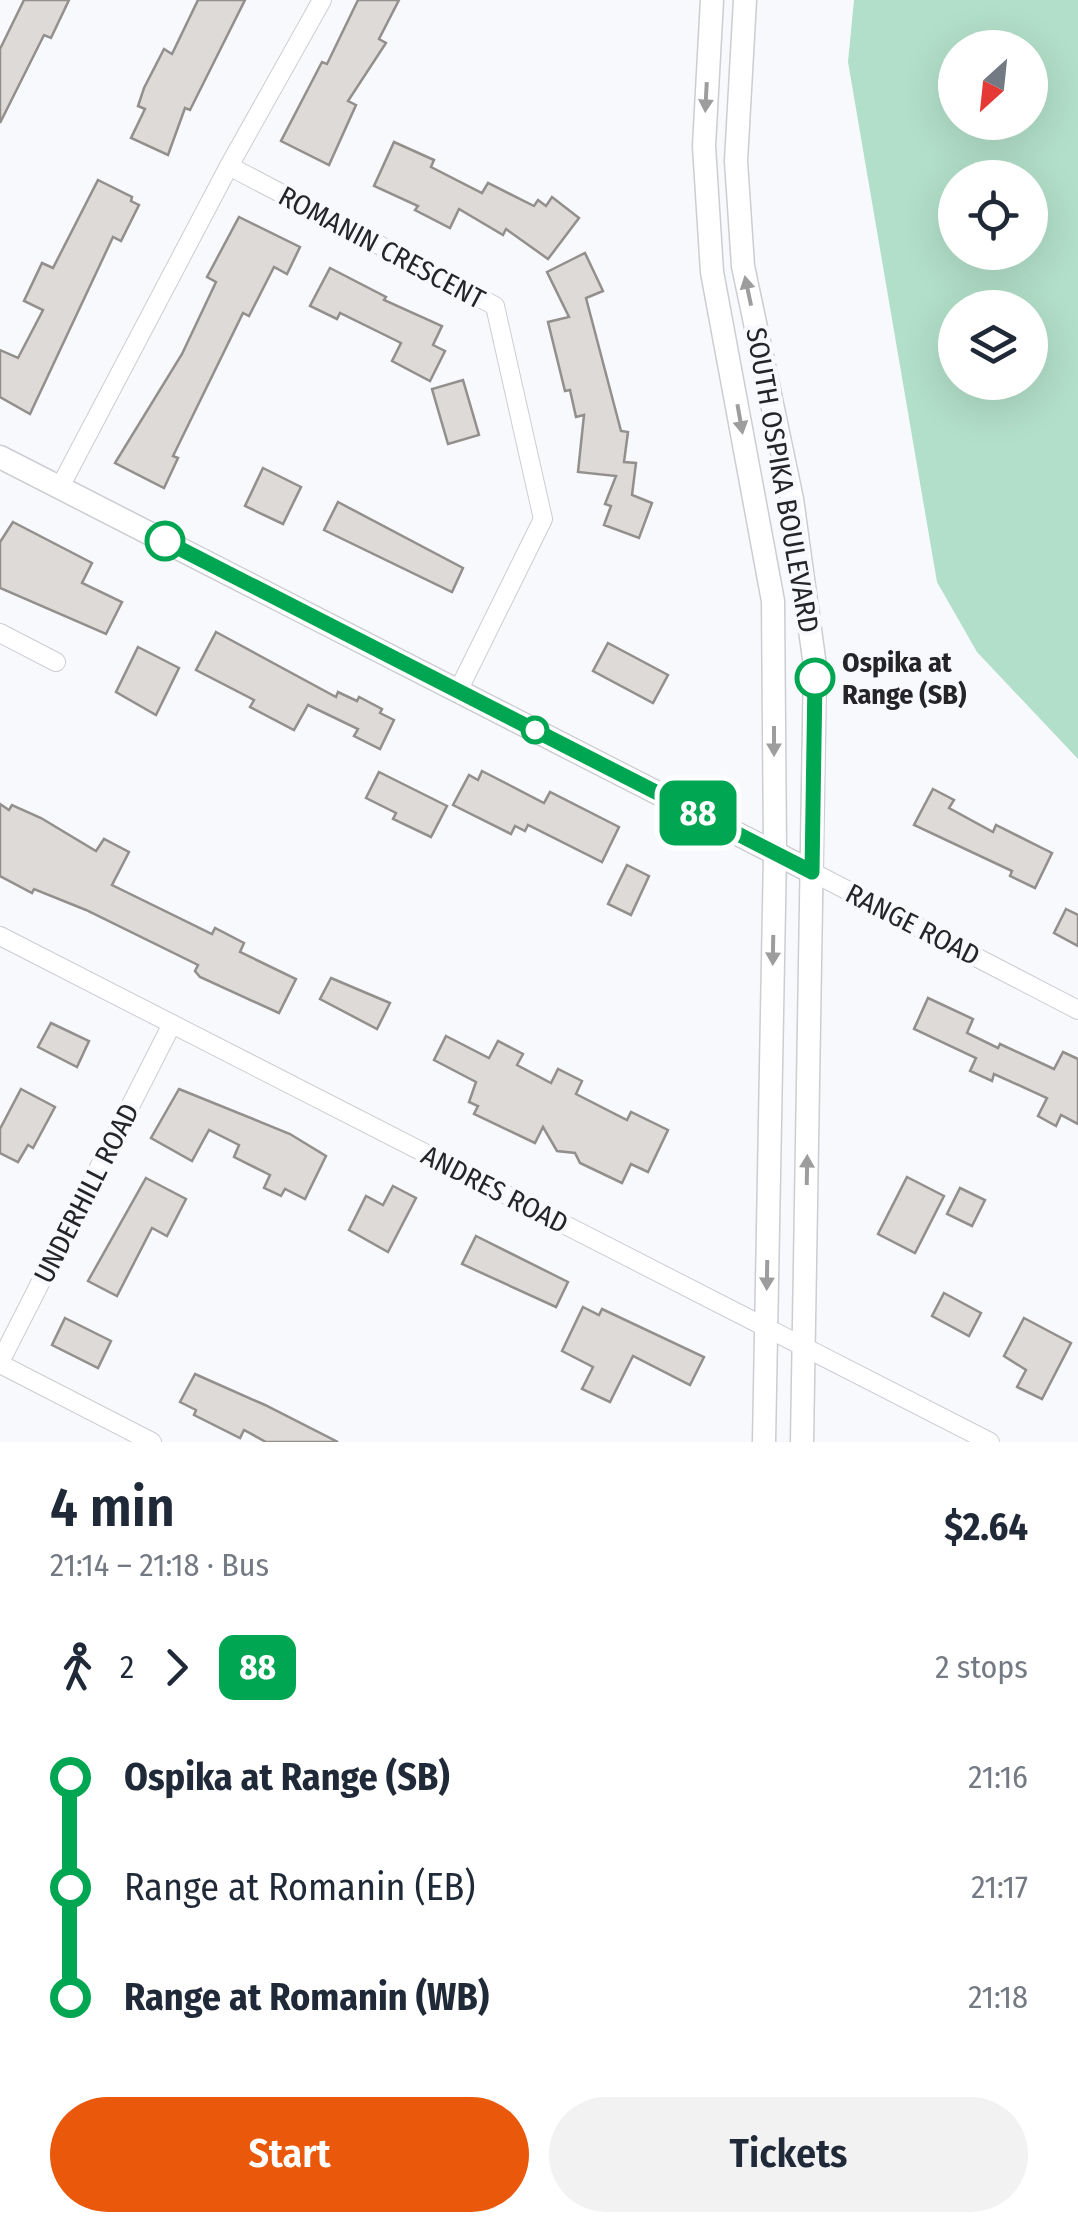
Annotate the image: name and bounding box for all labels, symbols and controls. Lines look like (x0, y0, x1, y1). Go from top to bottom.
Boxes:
north arrow (938, 30, 1048, 140)
map controls (938, 30, 1048, 400)
one-way arrow (698, 82, 714, 114)
button: locate (938, 160, 1048, 270)
street label: ROMANIN CRESCENT (273, 179, 490, 316)
one-way arrow (740, 275, 755, 306)
button: layers (938, 290, 1048, 400)
street label: SOUTH OSPIKA BOULEVARD (739, 325, 826, 635)
one-way arrow (732, 404, 748, 435)
unlabelled marker (146, 522, 184, 560)
place label: Ospika at Range (SB) (842, 646, 967, 711)
marker: Ospika at Range (SB) (796, 659, 834, 697)
unlabelled marker (522, 717, 548, 743)
one-way arrow (766, 726, 782, 758)
line badge: 88 (653, 780, 743, 846)
text: 88 (680, 792, 716, 834)
street label: RANGE ROAD (840, 877, 985, 972)
one-way arrow (765, 935, 781, 967)
street label: UNDERHILL ROAD (27, 1098, 146, 1289)
street label: ANDRES ROAD (416, 1138, 573, 1240)
one-way arrow (799, 1153, 815, 1185)
one-way arrow (759, 1260, 775, 1292)
text: 4 min (50, 1475, 175, 1541)
text: $2.64 (944, 1504, 1028, 1550)
text: 21:14 – 21:18 · Bus (50, 1546, 269, 1584)
icon: walk (50, 1640, 105, 1695)
icon: forward (149, 1640, 204, 1695)
text: 88 (239, 1646, 276, 1688)
text: 2 (120, 1648, 134, 1686)
text: 2 stops (935, 1648, 1028, 1686)
text: Ospika at Range (SB) (124, 1754, 450, 1800)
text: 21:16 (968, 1758, 1028, 1796)
text: Range at Romanin (EB) (124, 1864, 475, 1910)
text: 21:17 (971, 1868, 1028, 1906)
text: Range at Romanin (WB) (124, 1974, 489, 2020)
text: 21:18 (968, 1978, 1028, 2016)
button: Start (50, 2097, 529, 2212)
button: Tickets (549, 2097, 1028, 2212)

